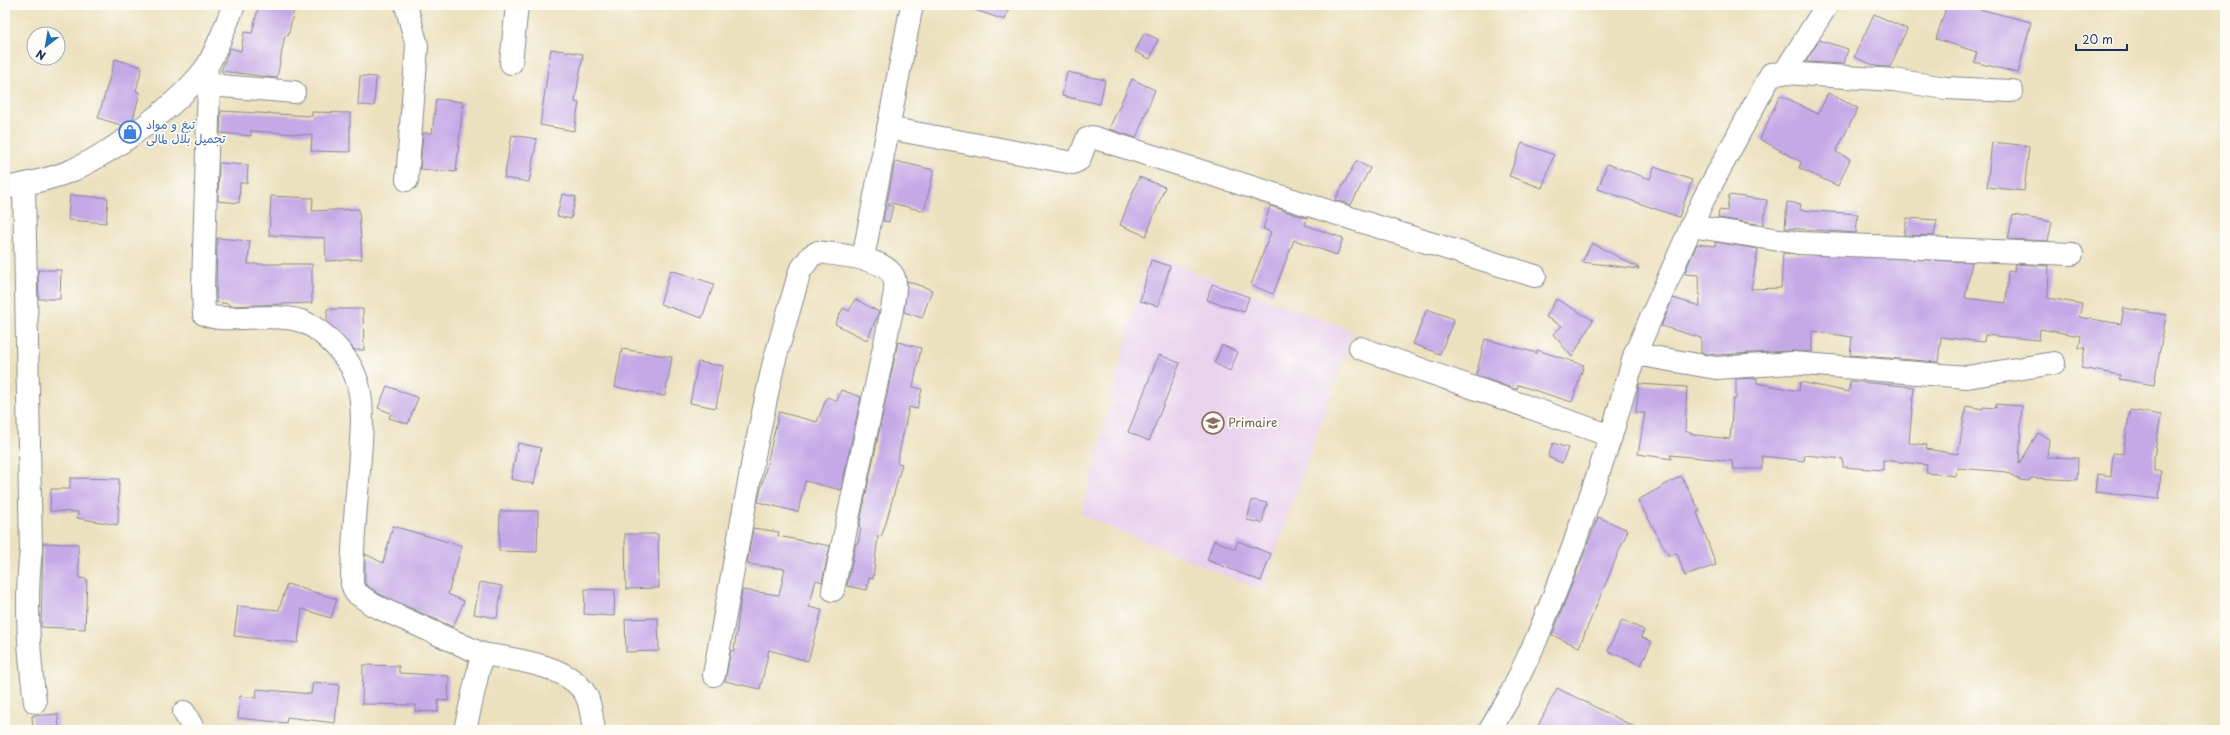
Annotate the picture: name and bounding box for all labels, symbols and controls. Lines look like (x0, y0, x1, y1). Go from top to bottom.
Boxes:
north arrow (26, 26, 66, 66)
scale bar (2076, 26, 2127, 52)
text: 20 m (2082, 30, 2113, 48)
text: N (32, 45, 49, 65)
place label: تبغ و مواد تجميل بلال لمالى (146, 115, 226, 147)
shop icon: تبغ و مواد تجميل بلال لمالى (117, 119, 143, 145)
school or university icon: Primaire (1200, 410, 1226, 436)
place label: Primaire (1228, 413, 1277, 431)

